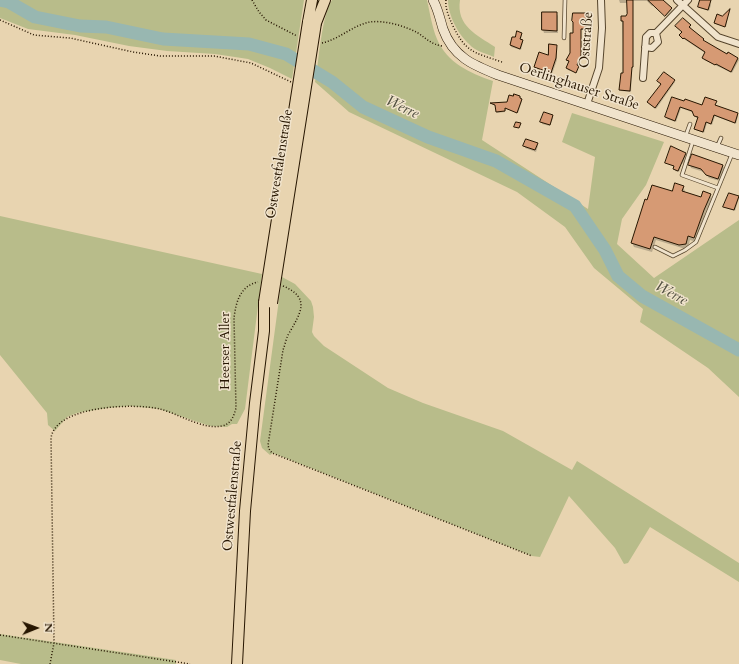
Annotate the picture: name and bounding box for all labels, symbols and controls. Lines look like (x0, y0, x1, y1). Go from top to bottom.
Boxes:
street label: Oststraße (577, 11, 597, 69)
street label: Oerlinghauser Straße (517, 60, 641, 114)
water label: Werre (383, 93, 421, 123)
street label: Ostwestfalenstraße (263, 108, 297, 220)
water label: Werre (652, 278, 690, 310)
street label: Heerser Aller (218, 312, 234, 390)
street label: Ostwestfalenstraße (220, 440, 246, 552)
north arrow (16, 608, 56, 648)
text: N (41, 623, 56, 633)

